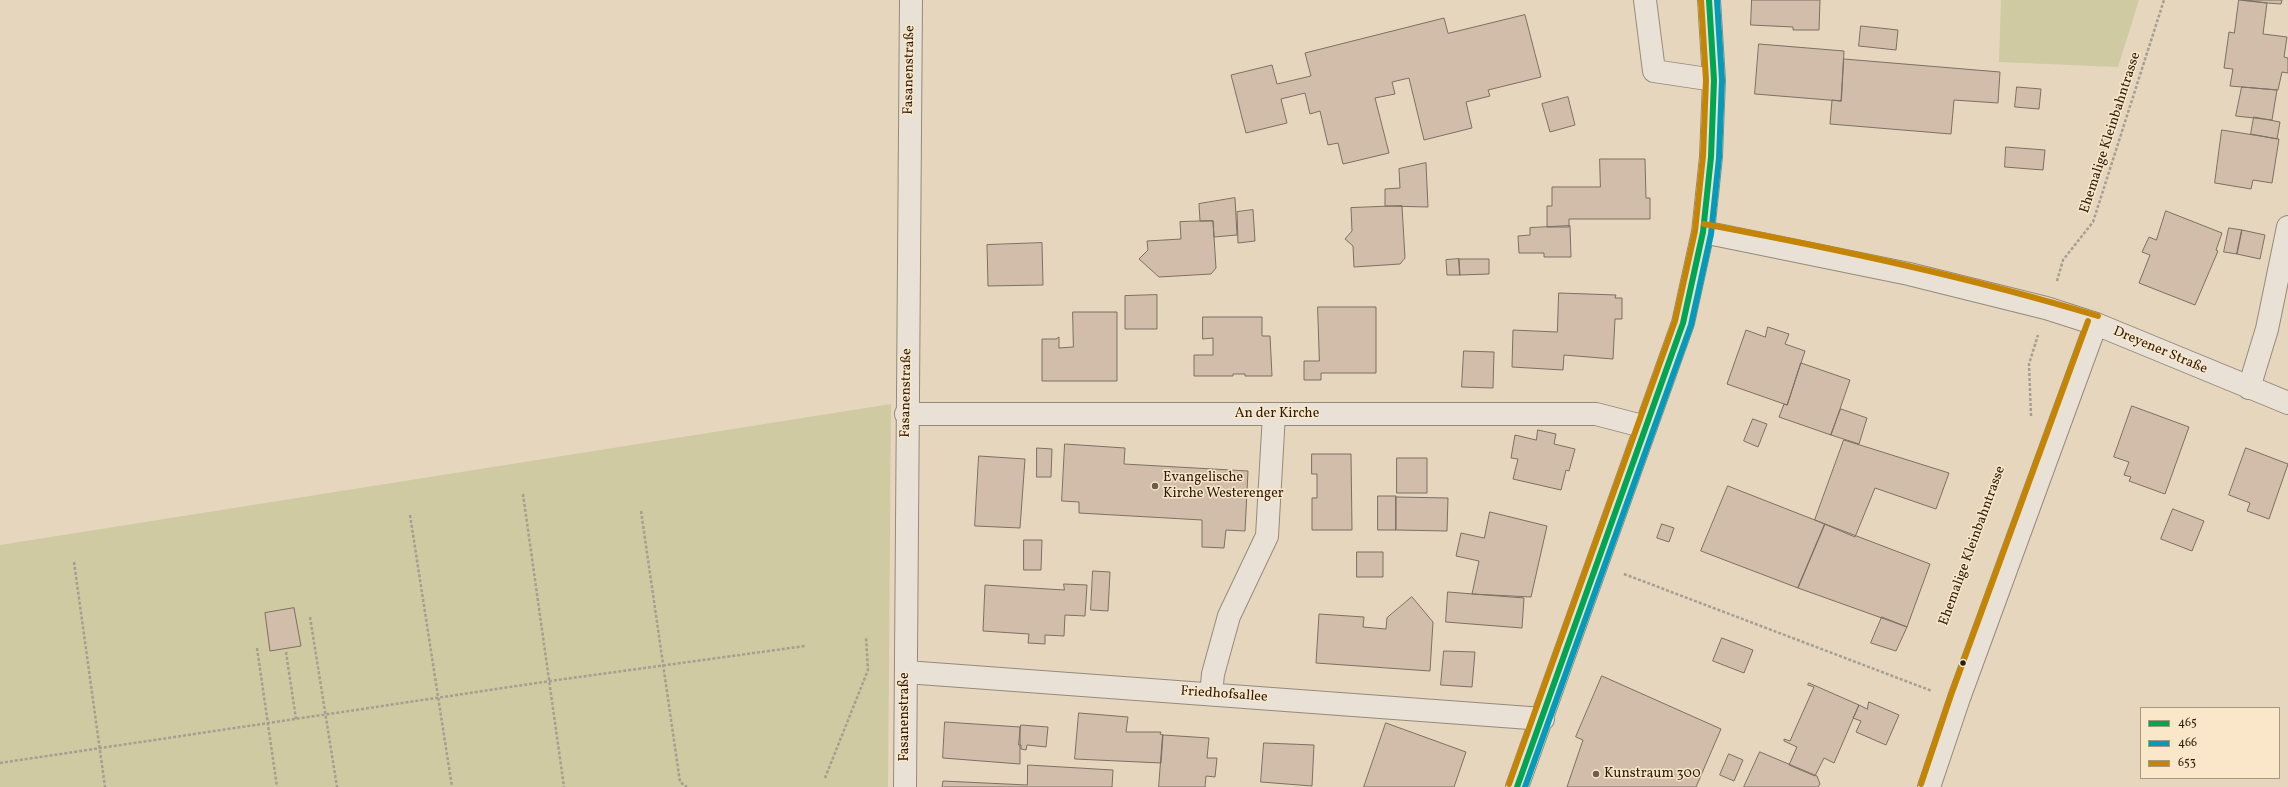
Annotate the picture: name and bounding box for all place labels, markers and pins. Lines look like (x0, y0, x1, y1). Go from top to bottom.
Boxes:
place label: Evangelische Kirche Westerenger (1163, 470, 1284, 502)
marker: Evangelische Kirche Westerenger (1150, 481, 1160, 491)
unlabelled marker (1958, 658, 1968, 668)
place label: Kunstraum 300 (1604, 766, 1701, 782)
marker: Kunstraum 300 (1591, 769, 1601, 779)

